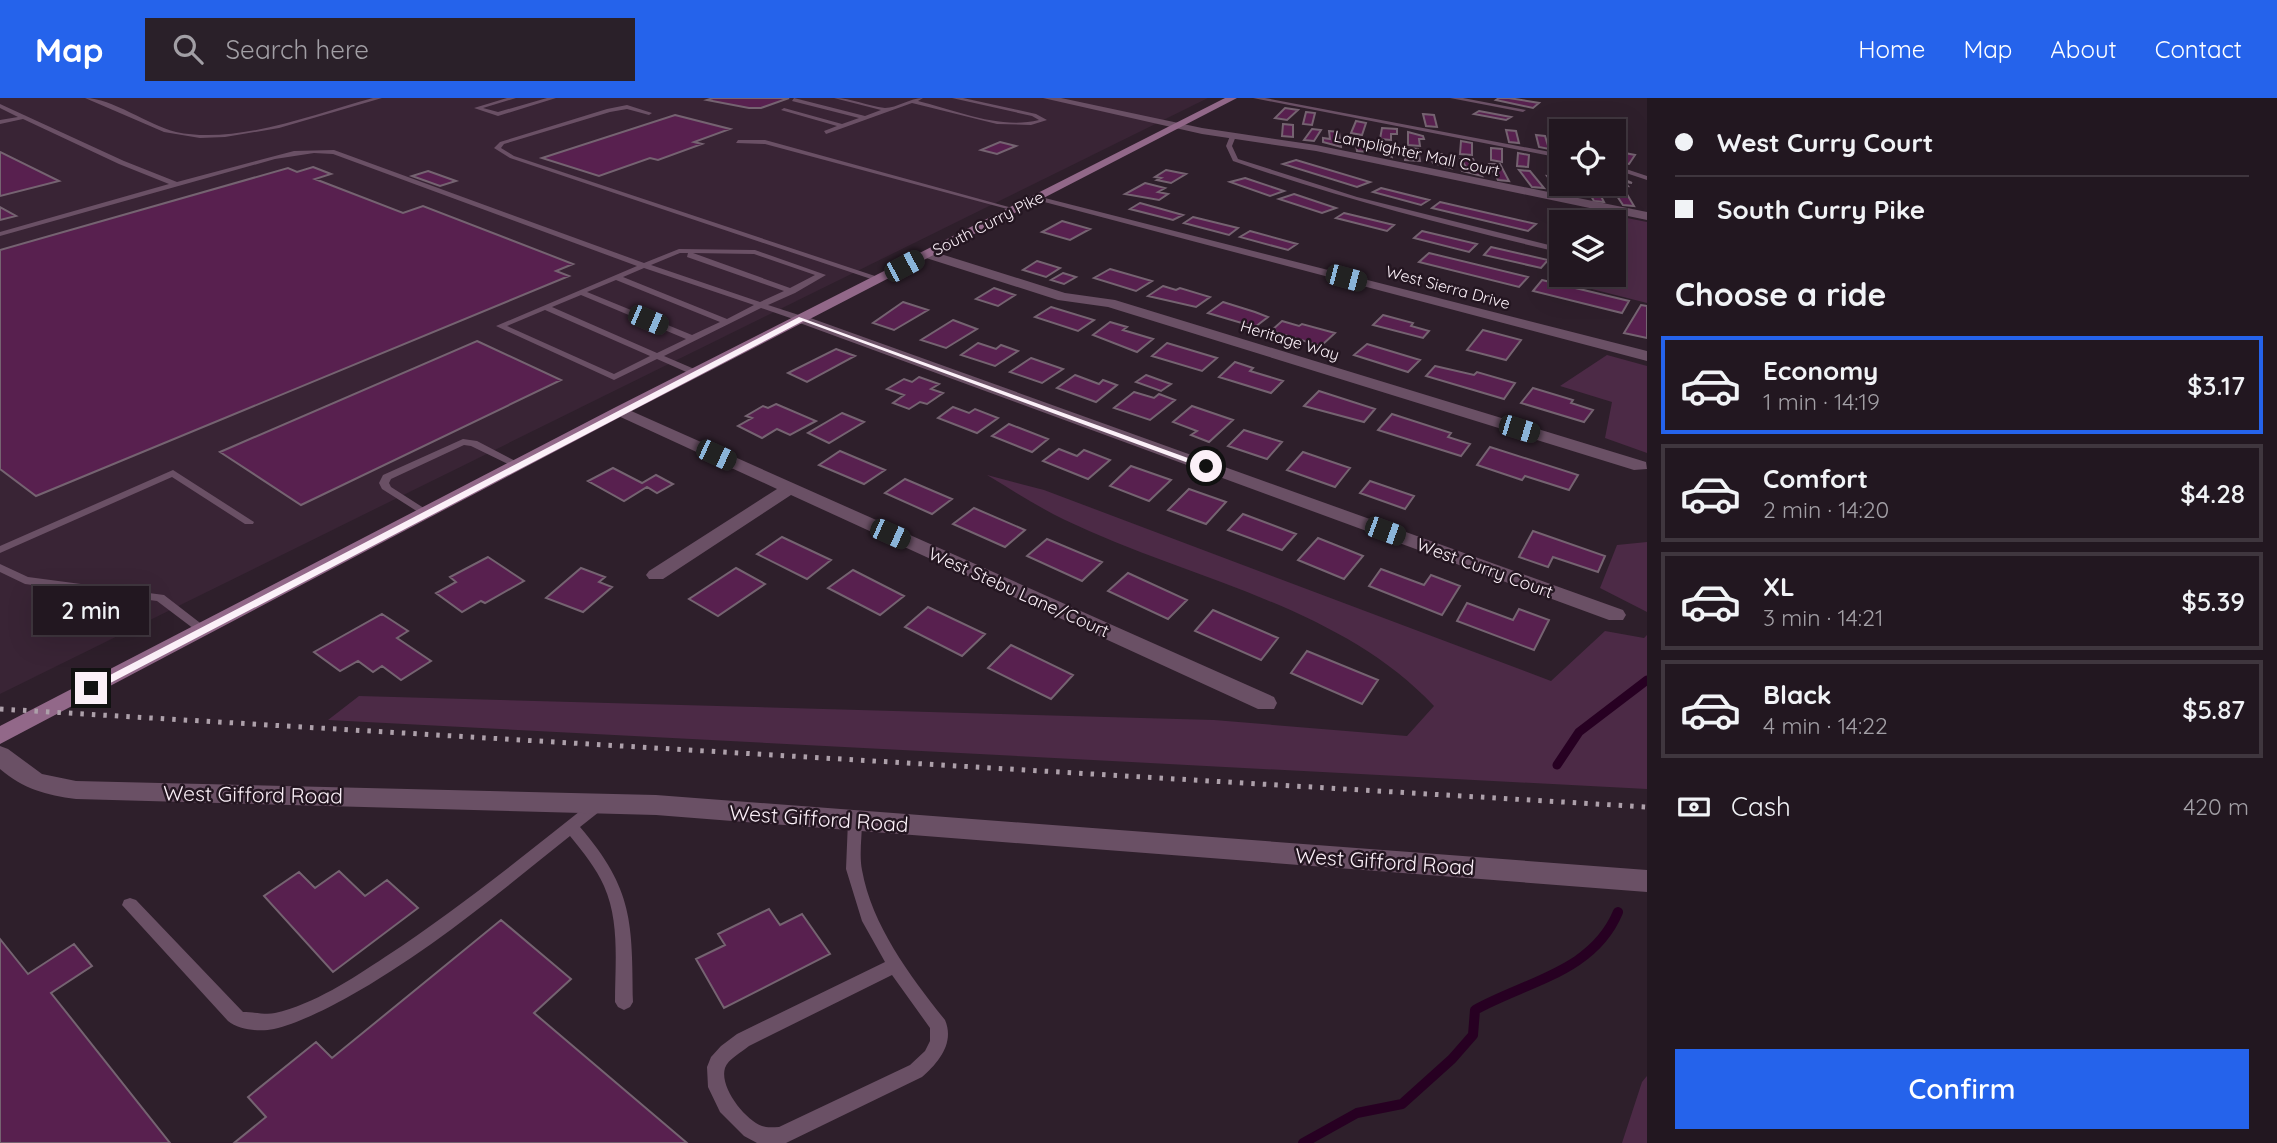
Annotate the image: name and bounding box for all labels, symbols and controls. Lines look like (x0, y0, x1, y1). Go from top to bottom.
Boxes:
search box (145, 18, 635, 81)
text: Map (35, 29, 103, 70)
icon: search (169, 30, 207, 68)
text: Search here (225, 33, 369, 66)
text: Home (1858, 34, 1925, 64)
text: Map (1963, 34, 2012, 64)
text: About (2050, 34, 2117, 64)
text: Contact (2155, 34, 2242, 64)
map controls (1549, 119, 1626, 287)
button: locate (1549, 119, 1626, 196)
street label: Lamplighter Mall Court (1332, 126, 1502, 180)
text: West Curry Court (1717, 126, 1933, 159)
street label: South Curry Pike (929, 186, 1047, 260)
text: South Curry Pike (1717, 193, 1925, 226)
button: layers (1549, 210, 1626, 287)
car (881, 247, 928, 285)
street label: West Sierra Drive (1384, 261, 1512, 313)
car (1323, 262, 1370, 294)
text: Choose a ride (1675, 274, 1887, 314)
car (625, 302, 672, 338)
street label: Heritage Way (1238, 315, 1342, 365)
icon: car (1679, 354, 1742, 417)
text: Economy (1763, 354, 1878, 387)
text: $3.17 (2187, 369, 2245, 402)
text: 1 min · 14:19 (1763, 387, 1880, 416)
car (1496, 413, 1543, 445)
car (693, 437, 740, 473)
route start (1190, 450, 1222, 482)
icon: car (1679, 462, 1742, 525)
text: Comfort (1763, 462, 1868, 495)
text: $4.28 (2180, 477, 2245, 510)
text: 2 min · 14:20 (1763, 495, 1889, 524)
car (1362, 514, 1409, 548)
car (867, 516, 914, 552)
street label: West Curry Court (1414, 533, 1556, 603)
street label: West Stebu Lane/Court (925, 542, 1113, 642)
icon: car (1679, 570, 1742, 633)
text: XL (1763, 570, 1795, 603)
text: $5.39 (2182, 585, 2245, 618)
callout: 2 min (33, 587, 149, 636)
text: 2 min (61, 596, 121, 625)
text: 3 min · 14:21 (1763, 603, 1883, 632)
route end (75, 672, 107, 704)
icon: car (1679, 678, 1742, 741)
text: Black (1763, 678, 1832, 711)
text: $5.87 (2182, 693, 2245, 726)
text: 4 min · 14:22 (1763, 711, 1888, 740)
street label: West Gifford Road (163, 779, 343, 809)
icon: cash (1675, 788, 1713, 826)
text: Cash (1731, 790, 1791, 823)
text: 420 m (2183, 792, 2249, 821)
street label: West Gifford Road (728, 799, 910, 837)
street label: West Gifford Road (1294, 842, 1476, 880)
button: Confirm (1675, 1049, 2249, 1129)

